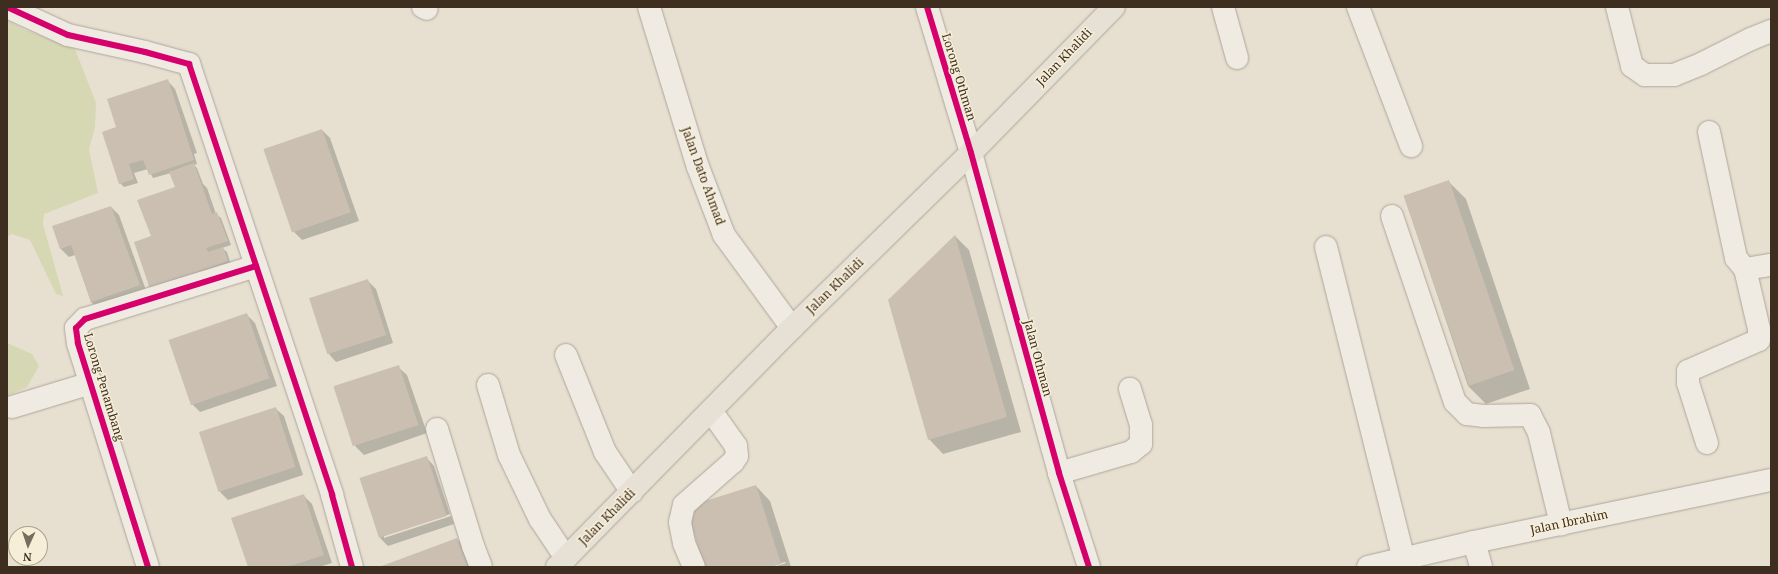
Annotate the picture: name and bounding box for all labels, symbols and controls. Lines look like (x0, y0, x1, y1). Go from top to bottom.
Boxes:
street label: Jalan Khalidi (1033, 25, 1095, 89)
street label: Lorong Othman (939, 31, 979, 123)
street label: Jalan Dato Ahmad (679, 125, 727, 227)
street label: Jalan Khalidi (803, 255, 867, 317)
street label: Jalan Othman (1021, 318, 1055, 398)
street label: Lorong Penambang (81, 331, 127, 443)
street label: Jalan Khalidi (576, 486, 638, 548)
street label: Jalan Ibrahim (1529, 507, 1609, 537)
north arrow (8, 526, 48, 566)
text: N (23, 550, 32, 565)

